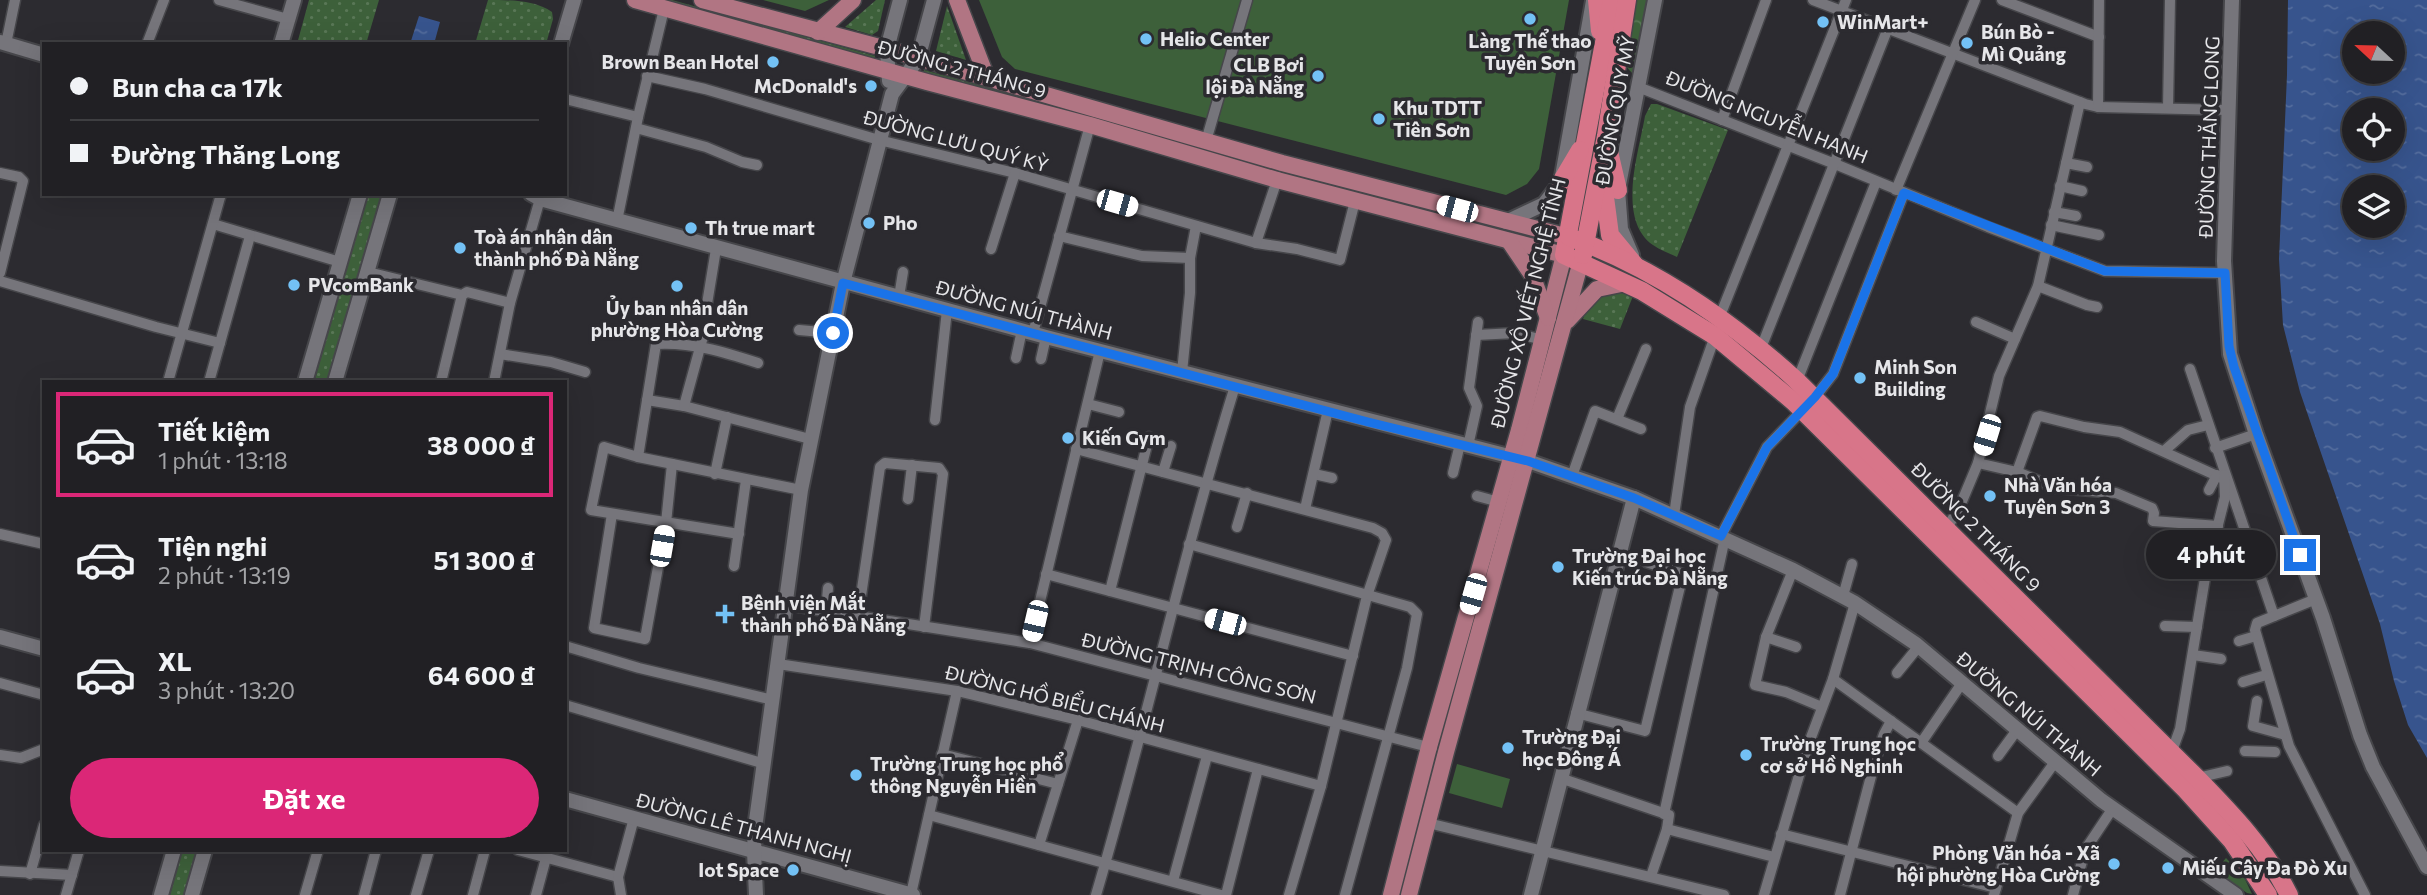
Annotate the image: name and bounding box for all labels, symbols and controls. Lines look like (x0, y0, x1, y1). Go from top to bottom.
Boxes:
place label: WinMart+ (1837, 10, 1929, 33)
marker: Làng Thể thao Tuyên Sơn (1522, 11, 1538, 27)
marker: WinMart+ (1815, 14, 1831, 30)
place label: Bún Bò - Mì Quảng (1981, 20, 2066, 65)
north arrow (2342, 21, 2404, 84)
map controls (2342, 21, 2405, 238)
place label: Helio Center (1160, 27, 1270, 50)
place label: Làng Thể thao Tuyên Sơn (1468, 28, 1592, 74)
marker: Helio Center (1138, 31, 1154, 47)
street label: ĐƯỜNG QUY MỸ (1589, 33, 1639, 187)
street label: ĐƯỜNG 2 THÁNG 9 (874, 34, 1049, 102)
marker: Bún Bò - Mì Quảng (1959, 35, 1975, 51)
street label: ĐƯỜNG THĂNG LONG (2192, 36, 2224, 239)
place label: Brown Bean Hotel (602, 50, 759, 73)
place label: CLB Bơi lội Đà Nẵng (1205, 53, 1305, 99)
marker: Brown Bean Hotel (765, 54, 781, 70)
street label: ĐƯỜNG NGUYỄN HANH (1662, 62, 1873, 168)
marker: CLB Bơi lội Đà Nẵng (1310, 68, 1326, 84)
text: Bun cha ca 17k (112, 71, 283, 102)
place label: McDonald's (754, 74, 857, 97)
marker: McDonald's (863, 78, 879, 94)
place label: Khu TDTT Tiên Sơn (1393, 96, 1482, 141)
button: locate (2342, 98, 2405, 161)
street label: ĐƯỜNG LƯU QUÝ KỲ (860, 104, 1051, 176)
marker: Khu TDTT Tiên Sơn (1371, 111, 1387, 127)
text: Đường Thăng Long (112, 138, 340, 169)
street label: ĐƯỜNG XÔ VIẾT NGHỆ TĨNH (1482, 175, 1570, 431)
button: layers (2342, 175, 2405, 238)
car (1094, 187, 1141, 219)
car (1434, 193, 1481, 225)
place label: Pho (883, 211, 918, 234)
marker: Pho (861, 215, 877, 231)
place label: Th true mart (705, 216, 815, 239)
marker: Th true mart (683, 220, 699, 236)
place label: Toà án nhân dân thành phố Đà Nẵng (474, 225, 639, 270)
marker: Toà án nhân dân thành phố Đà Nẵng (452, 240, 468, 256)
place label: PVcomBank (308, 273, 414, 296)
street label: ĐƯỜNG NÚI THÀNH (932, 274, 1115, 344)
marker: PVcomBank (286, 277, 302, 293)
marker: Ủy ban nhân dân phường Hòa Cường (669, 278, 685, 294)
place label: Ủy ban nhân dân phường Hòa Cường (591, 295, 764, 341)
route start (817, 317, 849, 349)
place label: Minh Son Building (1874, 355, 1957, 400)
marker: Minh Son Building (1852, 370, 1868, 386)
car (1971, 412, 2004, 458)
icon: car (74, 413, 137, 476)
text: Tiết kiệm (158, 415, 270, 446)
place label: Kiến Gym (1082, 426, 1166, 449)
text: 38 000 ₫ (427, 429, 535, 460)
marker: Kiến Gym (1060, 430, 1076, 446)
text: 1 phút · 13:18 (158, 446, 288, 474)
street label: ĐƯỜNG 2 THÁNG 9 (1906, 456, 2047, 596)
place label: Nhà Văn hóa Tuyên Sơn 3 (2004, 473, 2112, 518)
marker: Nhà Văn hóa Tuyên Sơn 3 (1982, 488, 1998, 504)
car (649, 523, 676, 569)
icon: car (74, 528, 137, 591)
text: Tiện nghi (158, 530, 267, 561)
callout: 4 phút (2146, 530, 2276, 580)
route end (2284, 539, 2316, 571)
text: 4 phút (2177, 540, 2245, 568)
text: 51 300 ₫ (434, 544, 535, 575)
place label: Trường Đại học Kiến trúc Đà Nẵng (1572, 544, 1728, 589)
marker: Trường Đại học Kiến trúc Đà Nẵng (1550, 559, 1566, 575)
text: 2 phút · 13:19 (158, 561, 291, 589)
car (1458, 571, 1489, 617)
place label: Bệnh viện Mắt thành phố Đà Nẵng (741, 591, 906, 636)
car (1021, 598, 1050, 644)
marker: Bệnh viện Mắt thành phố Đà Nẵng (715, 604, 735, 624)
car (1202, 606, 1249, 638)
street label: ĐƯỜNG TRỊNH CÔNG SƠN (1079, 626, 1319, 708)
icon: car (74, 643, 137, 706)
text: XL (158, 645, 192, 676)
street label: ĐƯỜNG NÚI THÀNH (1952, 645, 2107, 781)
street label: ĐƯỜNG HỒ BIỂU CHÁNH (942, 657, 1168, 737)
text: 64 600 ₫ (428, 659, 535, 690)
text: 3 phút · 13:20 (158, 676, 295, 704)
place label: Trường Đại học Đông Á (1522, 725, 1622, 771)
place label: Trường Trung học cơ sở Hồ Nghinh (1760, 732, 1916, 777)
marker: Trường Đại học Đông Á (1500, 740, 1516, 756)
marker: Trường Trung học cơ sở Hồ Nghinh (1738, 747, 1754, 763)
place label: Trường Trung học phổ thông Nguyễn Hiền (870, 751, 1064, 797)
button: Đặt xe (70, 758, 539, 838)
marker: Trường Trung học phổ thông Nguyễn Hiền (848, 767, 864, 783)
street label: ĐƯỜNG LÊ THANH NGHỊ (633, 786, 854, 867)
place label: Phòng Văn hóa - Xã hội phường Hòa Cường (1896, 841, 2101, 887)
marker: Phòng Văn hóa - Xã hội phường Hòa Cường (2106, 856, 2122, 872)
place label: Miếu Cây Đa Đò Xu (2182, 856, 2347, 879)
place label: Iot Space (698, 858, 779, 881)
marker: Miếu Cây Đa Đò Xu (2160, 860, 2176, 876)
marker: Iot Space (785, 862, 801, 878)

